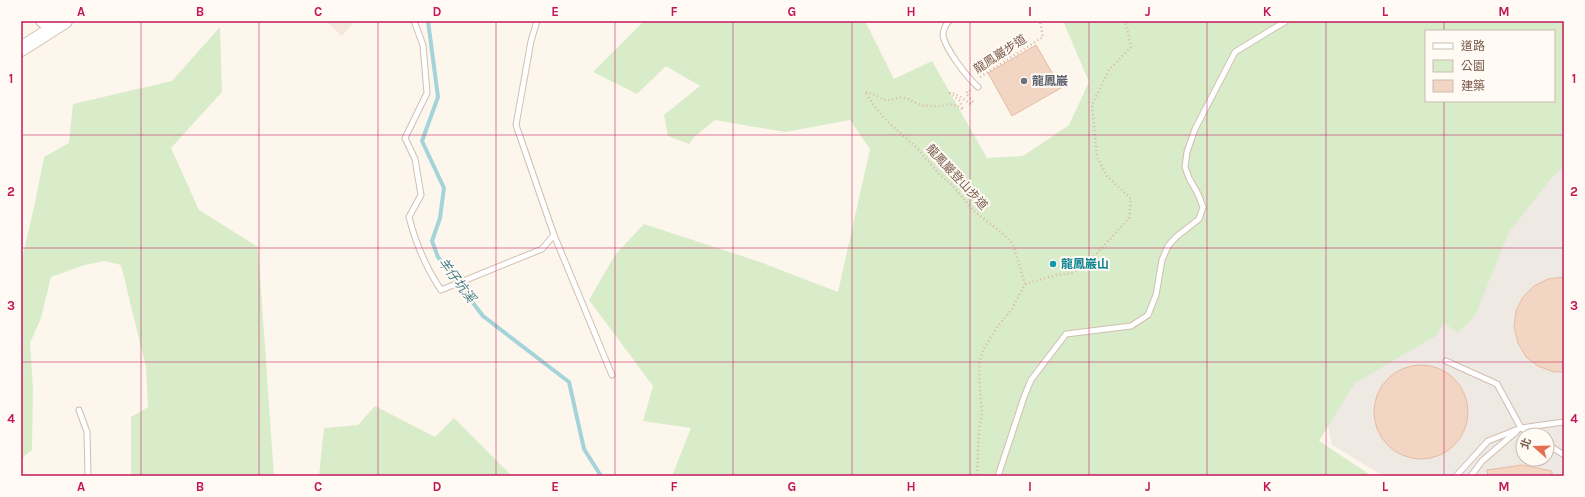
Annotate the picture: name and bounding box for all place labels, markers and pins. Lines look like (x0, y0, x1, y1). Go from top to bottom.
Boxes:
place label: 龍鳳巖 (1032, 74, 1068, 88)
marker: 龍鳳巖 (1019, 76, 1029, 86)
place label: 龍鳳巖山 (1061, 257, 1109, 271)
marker: 龍鳳巖山 (1048, 259, 1058, 269)

